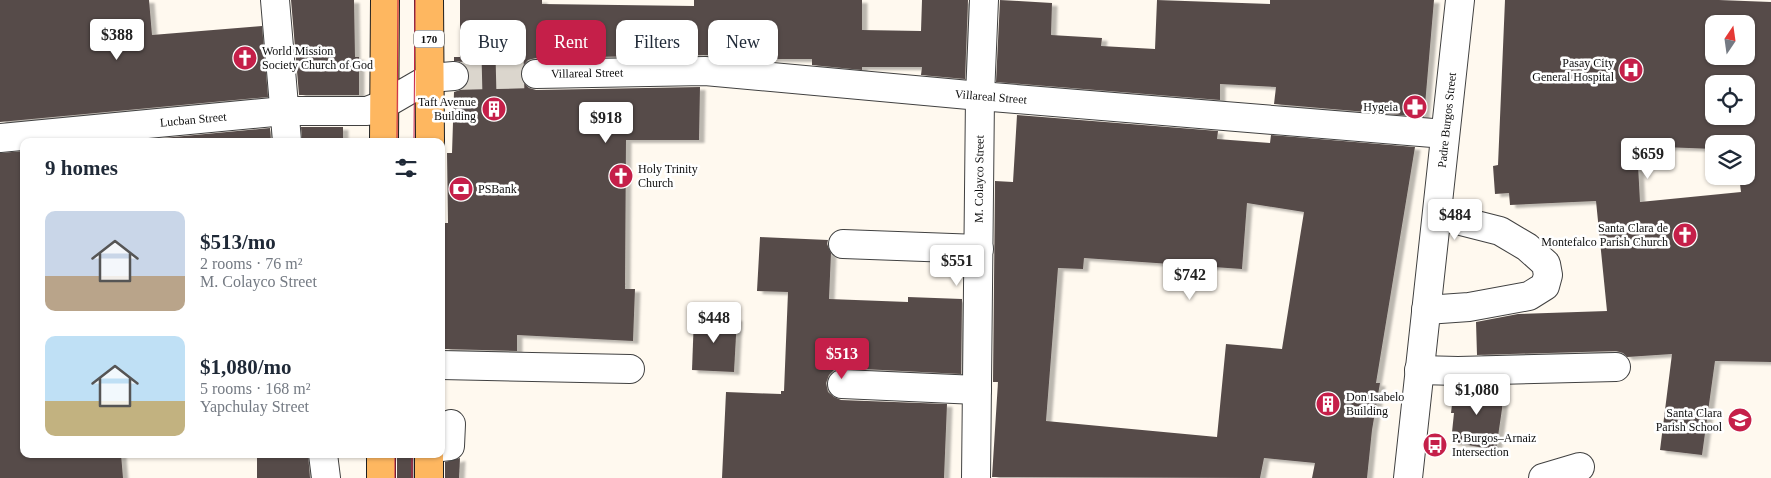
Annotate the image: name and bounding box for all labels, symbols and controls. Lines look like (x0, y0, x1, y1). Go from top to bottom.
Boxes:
north arrow (1705, 15, 1755, 65)
map controls (1705, 15, 1755, 185)
pin: $388 (87, 18, 147, 61)
chip: Buy (460, 20, 526, 65)
chip: Rent (536, 20, 606, 65)
chip: Filters (616, 20, 698, 65)
chip: New (708, 20, 778, 65)
text: $388 (101, 26, 133, 43)
road number: 170 (414, 30, 444, 48)
place label: World Mission Society Church of God (262, 44, 373, 72)
church icon: World Mission Society Church of God (232, 45, 258, 71)
place label: Pasay City General Hospital (1532, 56, 1615, 84)
hospital icon: Pasay City General Hospital (1618, 57, 1644, 83)
street label: Villareal Street (551, 65, 624, 81)
street label: Padre Burgos Street (1435, 71, 1459, 169)
button: locate (1705, 75, 1755, 125)
street label: Villareal Street (954, 87, 1028, 107)
pharmacy icon: Hygeia (1402, 94, 1428, 120)
place label: Taft Avenue Building (418, 95, 476, 123)
building icon: Taft Avenue Building (481, 96, 507, 122)
place label: Hygeia (1363, 100, 1399, 114)
pin: $918 (576, 102, 636, 144)
street label: Lucban Street (159, 109, 228, 130)
text: $918 (590, 109, 622, 126)
street label: M. Colayco Street (972, 134, 987, 223)
button: layers (1705, 135, 1755, 185)
pin: $659 (1618, 138, 1678, 180)
text: $659 (1632, 145, 1664, 162)
icon: filters (392, 154, 420, 182)
text: 9 homes (45, 156, 118, 180)
place label: Holy Trinity Church (638, 162, 698, 190)
church icon: Holy Trinity Church (608, 163, 634, 189)
bank icon: PSBank (448, 176, 474, 202)
place label: PSBank (478, 182, 517, 196)
pin: $484 (1425, 198, 1485, 241)
text: $484 (1439, 206, 1471, 223)
place label: Santa Clara de Montefalco Parish Church (1541, 221, 1668, 249)
church icon: Santa Clara de Montefalco Parish Church (1672, 222, 1698, 248)
text: $513/mo (200, 230, 276, 254)
icon: home (85, 231, 145, 291)
pin: $551 (927, 244, 987, 287)
text: $551 (941, 252, 973, 269)
text: 2 rooms · 76 m² (200, 255, 303, 272)
pin: $742 (1160, 258, 1220, 301)
text: $742 (1174, 266, 1206, 283)
text: M. Colayco Street (200, 273, 317, 290)
pin: $448 (684, 302, 744, 344)
text: $448 (698, 309, 730, 326)
pin: $513 (812, 338, 872, 380)
text: $513 (826, 345, 858, 362)
text: $1,080/mo (200, 355, 292, 379)
icon: home (85, 356, 145, 416)
pin: $1,080 (1436, 374, 1518, 416)
text: 5 rooms · 168 m² (200, 380, 311, 397)
text: $1,080 (1455, 381, 1499, 398)
place label: Don Isabelo Building (1346, 390, 1404, 418)
building icon: Don Isabelo Building (1315, 391, 1341, 417)
text: Yapchulay Street (200, 398, 309, 415)
place label: Santa Clara Parish School (1656, 406, 1723, 434)
school or university icon: Santa Clara Parish School (1727, 407, 1753, 433)
place label: P. Burgos–Arnaiz Intersection (1452, 431, 1536, 459)
bus stop icon: P. Burgos–Arnaiz Intersection (1422, 432, 1448, 458)

